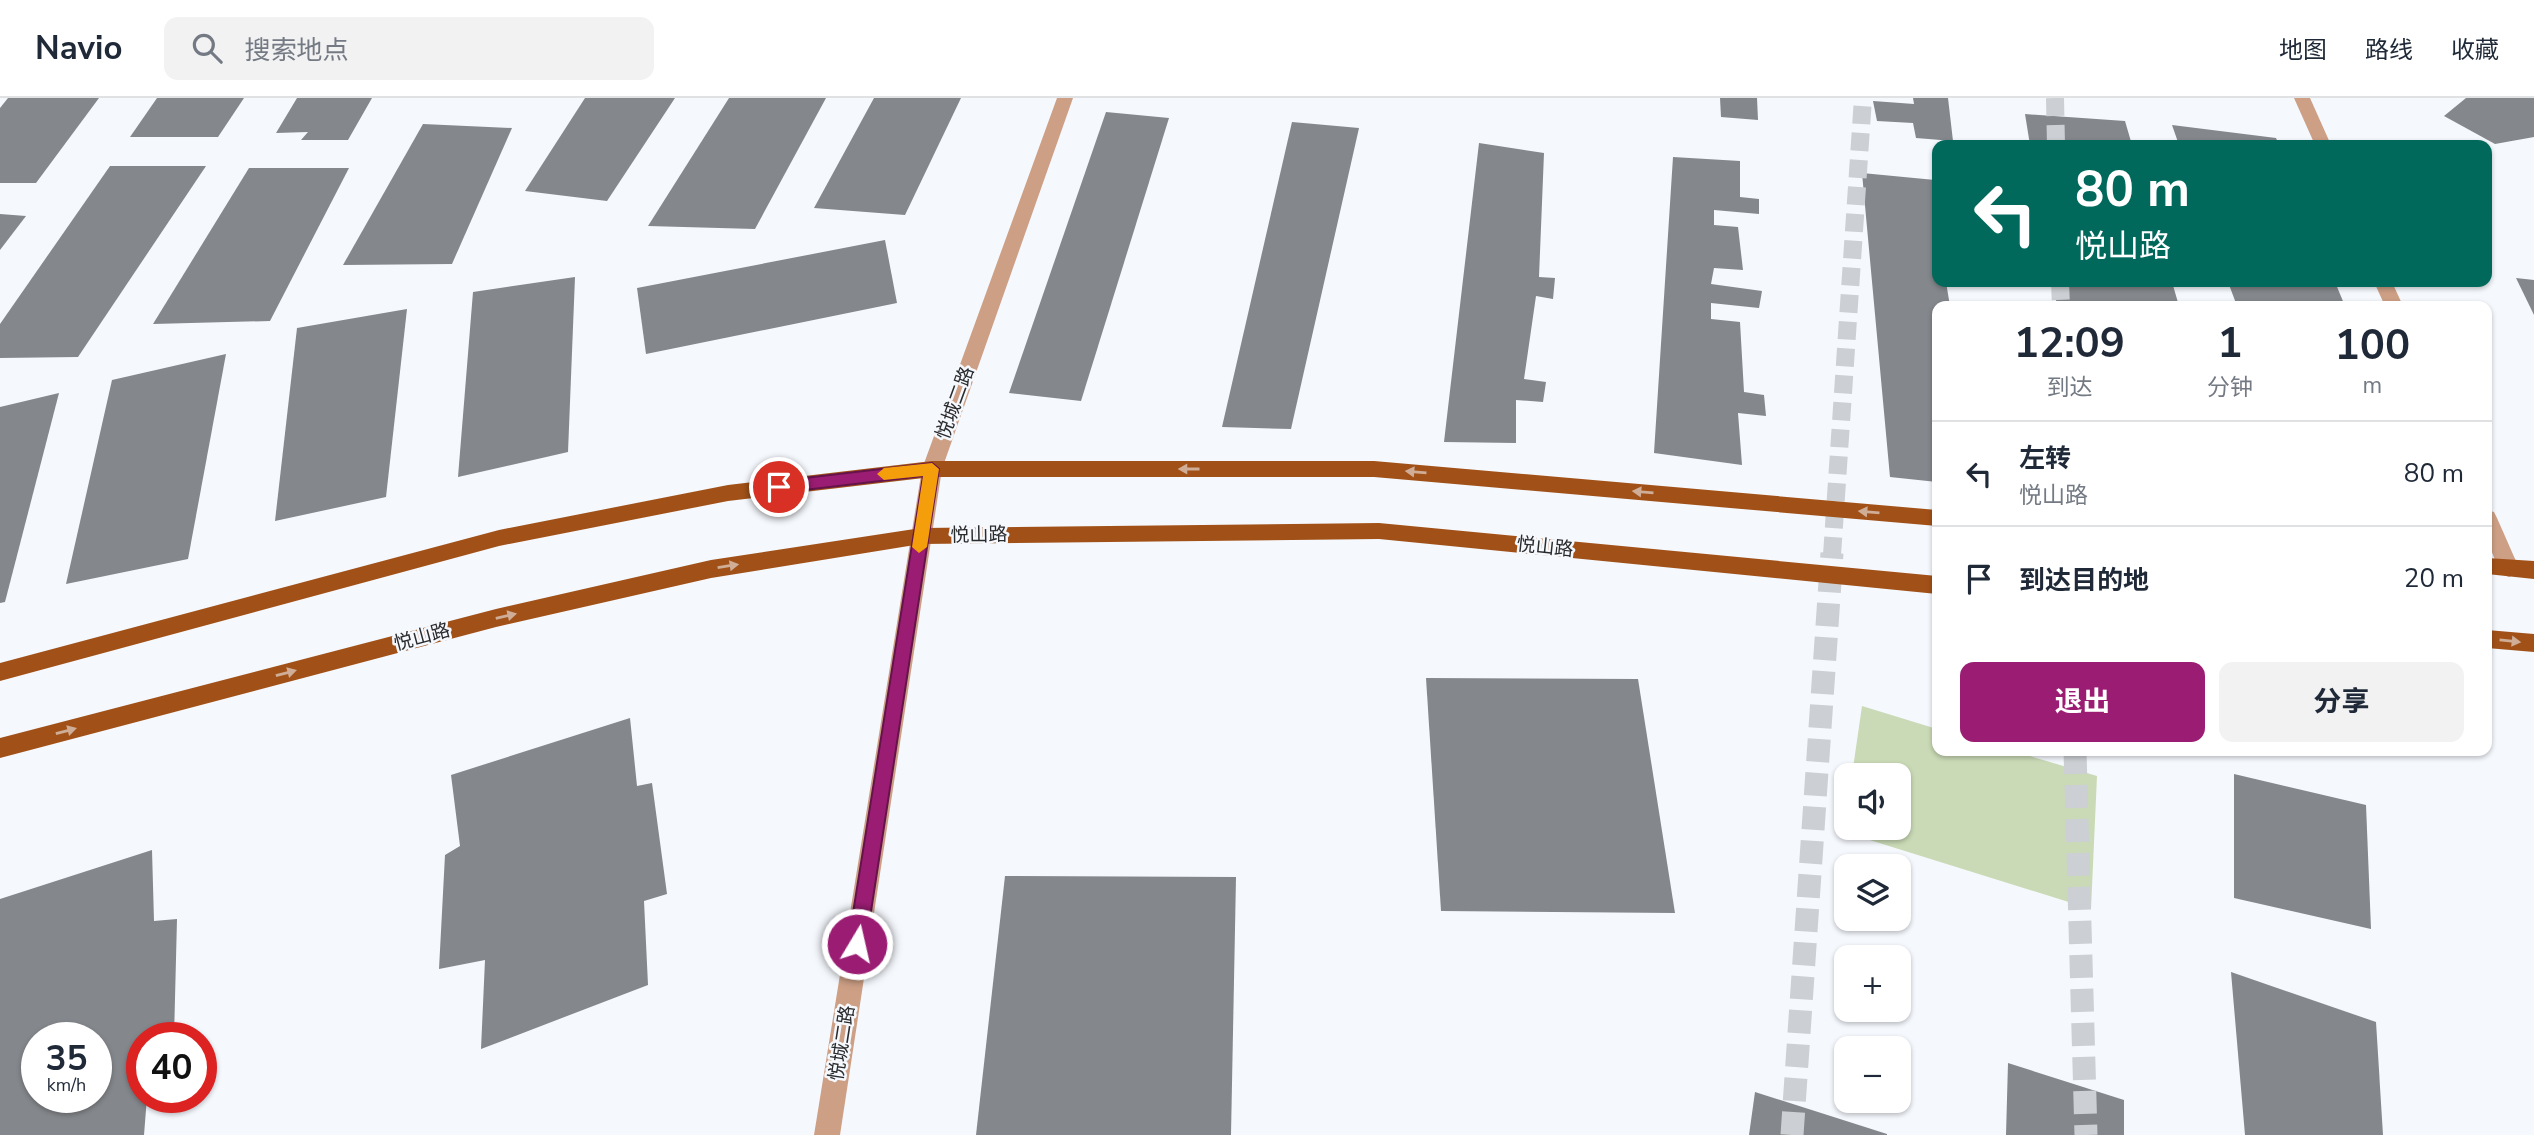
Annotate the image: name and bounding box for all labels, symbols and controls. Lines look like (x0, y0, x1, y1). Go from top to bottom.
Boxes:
search box (164, 17, 654, 80)
text: Navio (35, 26, 122, 71)
icon: search (188, 29, 226, 67)
text: 搜索地点 (244, 33, 348, 68)
text: 地图 (2279, 34, 2327, 66)
text: 路线 (2365, 34, 2413, 66)
text: 收藏 (2451, 34, 2499, 66)
text: 80 m (2075, 156, 2190, 223)
icon: left (1960, 168, 2051, 259)
text: 悦山路 (2075, 225, 2171, 268)
text: 12:09 (2014, 315, 2125, 372)
text: 1 (2217, 315, 2242, 372)
text: 100 (2335, 317, 2410, 374)
street label: 悦城二路 (930, 363, 980, 443)
text: m (2363, 370, 2382, 401)
text: 到达 (2046, 372, 2092, 403)
text: 分钟 (2207, 372, 2253, 403)
text: 左转 (2019, 441, 2071, 476)
icon: left (1960, 455, 1998, 493)
text: 80 m (2404, 456, 2464, 491)
pin (749, 457, 809, 517)
one-way arrow (1177, 463, 1199, 475)
one-way arrow (1405, 466, 1427, 477)
icon: arrive (760, 468, 798, 506)
text: 悦山路 (2019, 480, 2088, 511)
one-way arrow (1631, 486, 1653, 497)
one-way arrow (1858, 506, 1880, 517)
street label: 悦山路 (950, 522, 1008, 548)
street label: 悦山路 (1515, 531, 1575, 563)
one-way arrow (717, 560, 739, 571)
icon: arrive (1960, 560, 1998, 598)
text: 20 m (2404, 561, 2464, 596)
text: 到达目的地 (2019, 563, 2149, 598)
one-way arrow (495, 610, 517, 621)
street label: 悦山路 (391, 617, 453, 657)
one-way arrow (2500, 636, 2522, 647)
button: 退出 (1960, 662, 2205, 742)
button: 分享 (2219, 662, 2464, 742)
one-way arrow (275, 667, 297, 678)
one-way arrow (56, 725, 77, 735)
map controls (1834, 763, 1911, 1113)
button: sound (1834, 763, 1911, 840)
button: layers (1834, 854, 1911, 931)
position arrow (820, 907, 894, 981)
button: + (1834, 945, 1911, 1022)
street label: 悦城二路 (823, 1003, 861, 1083)
speed limit sign: 40 (126, 1022, 217, 1113)
text: 35 (45, 1035, 88, 1082)
button: − (1834, 1036, 1911, 1113)
text: km/h (47, 1073, 86, 1097)

